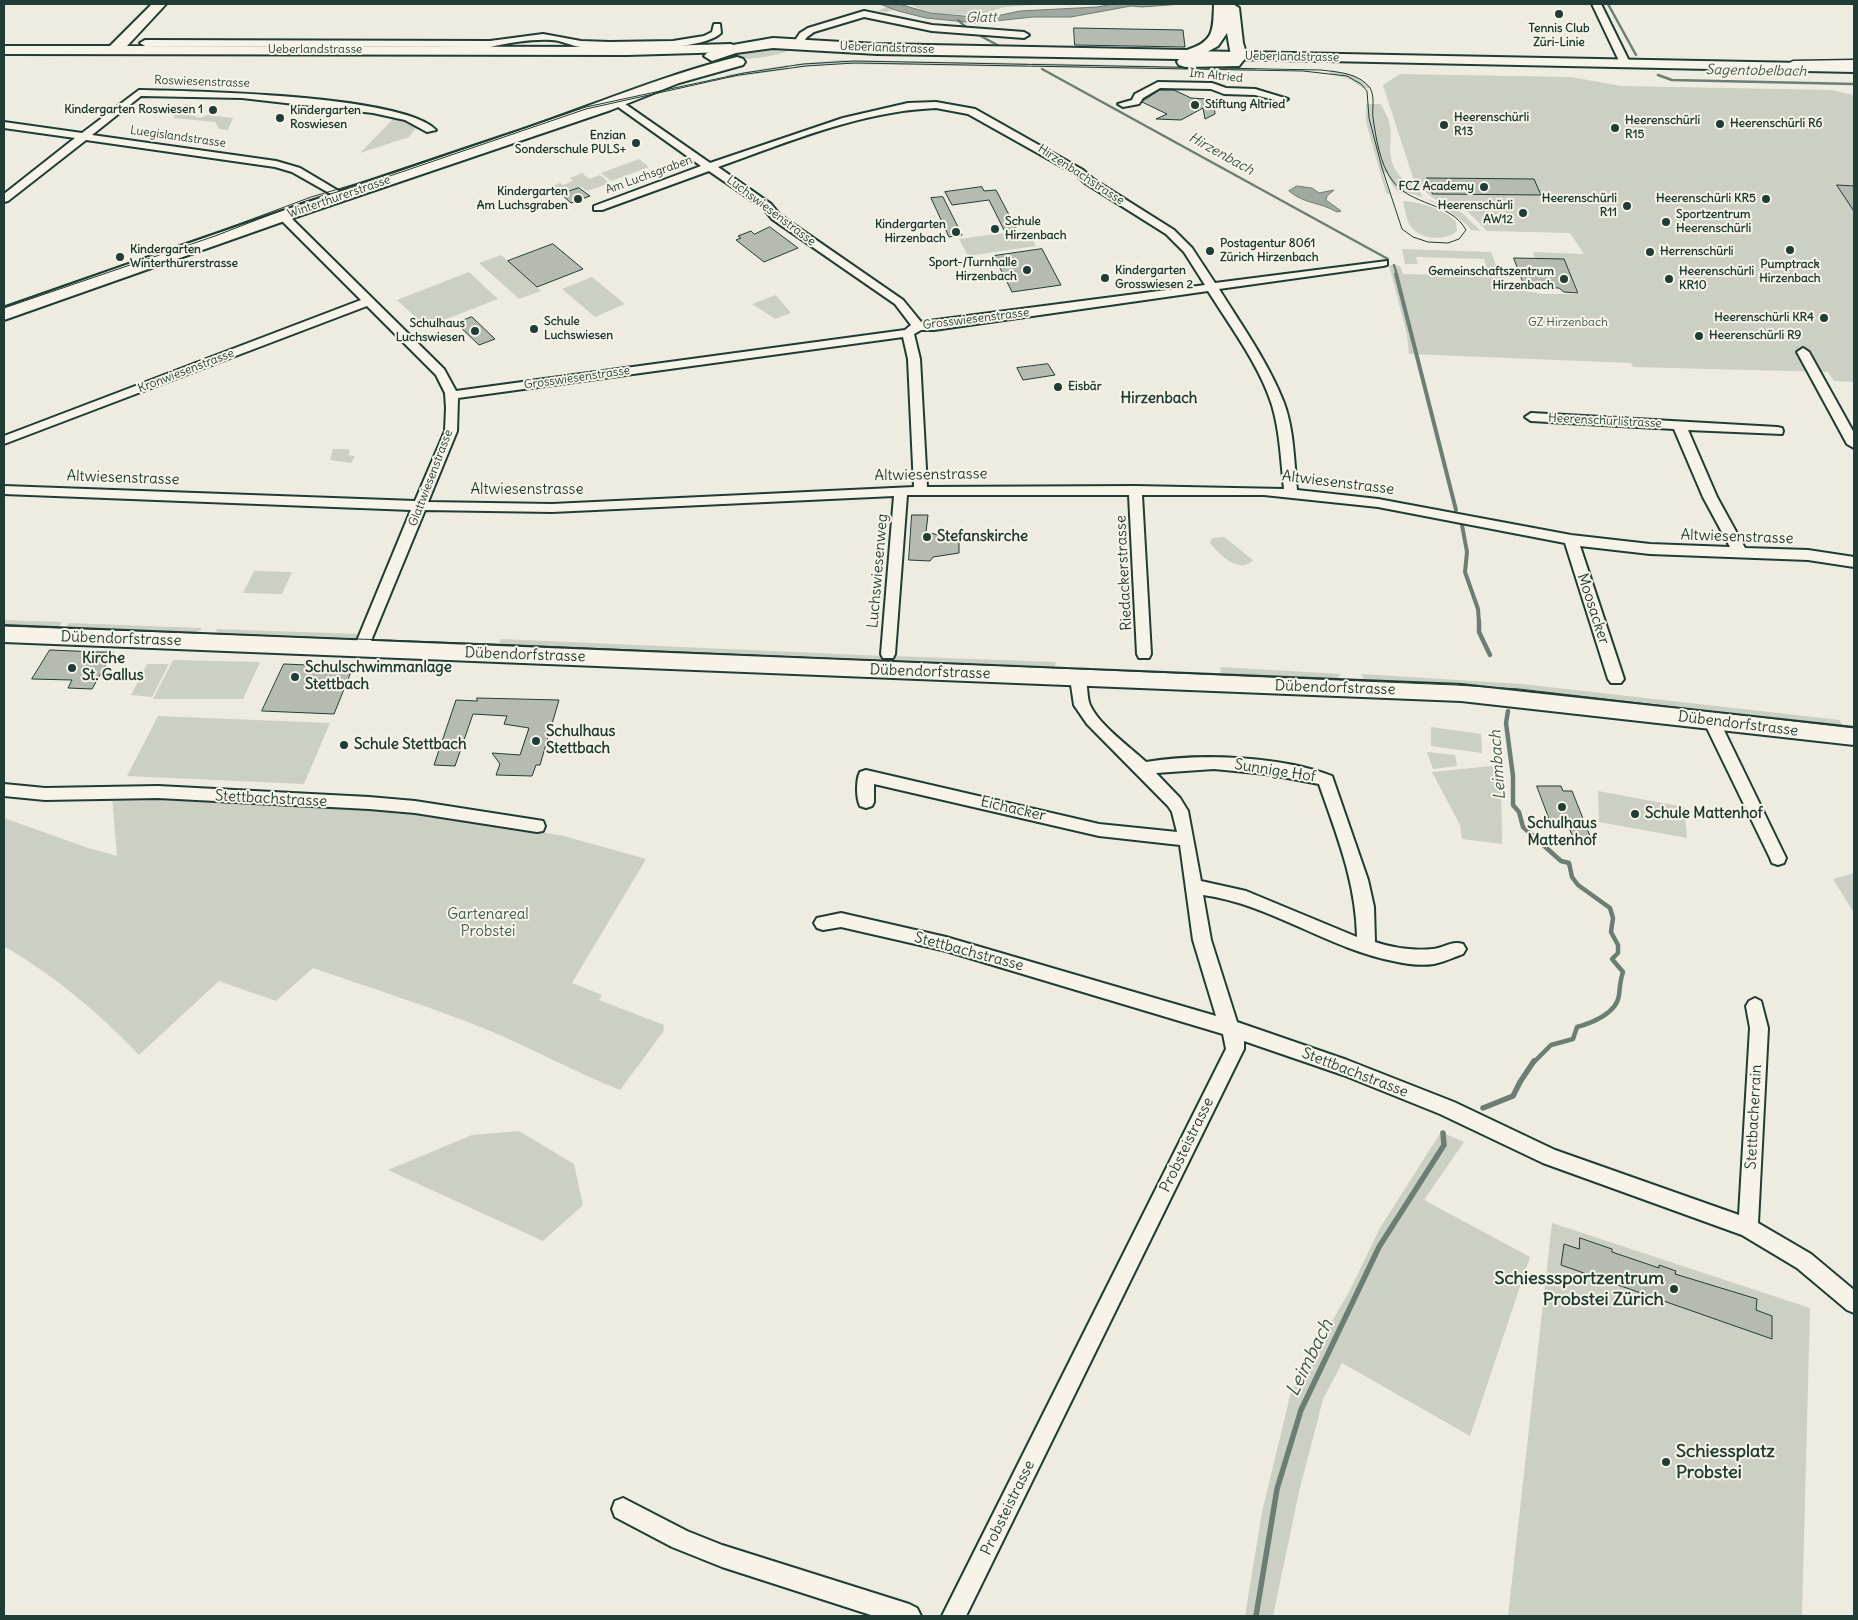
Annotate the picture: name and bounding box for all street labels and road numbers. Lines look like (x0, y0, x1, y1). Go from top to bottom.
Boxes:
street label: Ueberlandstrasse (839, 39, 935, 57)
street label: Ueberlandstrasse (268, 43, 362, 57)
street label: Ueberlandstrasse (1245, 49, 1339, 65)
street label: Im Altried (1188, 66, 1244, 86)
street label: Roswiesenstrasse (154, 73, 250, 91)
street label: Luegislandstrasse (129, 123, 227, 151)
street label: Hirzenbachstrasse (1035, 142, 1127, 208)
street label: Am Luchsgraben (604, 153, 694, 197)
street label: Winterthurerstrasse (286, 173, 392, 221)
street label: Luchswiesenstrasse (724, 173, 818, 249)
street label: Grosswiesenstrasse (922, 305, 1030, 333)
street label: Kronwiesenstrasse (136, 346, 236, 396)
street label: Grosswiesenstrasse (523, 363, 631, 393)
street label: Heerenschürlistrasse (1548, 411, 1662, 431)
street label: Glattwiesenstrasse (406, 428, 456, 528)
street label: Altwiesenstrasse (874, 465, 988, 485)
street label: Altwiesenstrasse (66, 467, 180, 489)
street label: Altwiesenstrasse (1281, 467, 1395, 499)
street label: Altwiesenstrasse (470, 481, 584, 499)
street label: Luchswiesenweg (864, 513, 892, 629)
street label: Riedackerstrasse (1112, 515, 1136, 631)
street label: Altwiesenstrasse (1680, 526, 1794, 548)
street label: Moosacker (1573, 571, 1613, 647)
street label: Dübendorfstrasse (60, 628, 182, 650)
street label: Dübendorfstrasse (464, 644, 586, 666)
street label: Dübendorfstrasse (869, 661, 991, 683)
street label: Dübendorfstrasse (1274, 677, 1396, 699)
street label: Dübendorfstrasse (1677, 708, 1799, 740)
street label: Sunnige Hof (1233, 756, 1317, 786)
street label: Stettbachstrasse (214, 787, 328, 811)
street label: Eichacker (979, 793, 1047, 825)
street label: Stettbachstrasse (912, 929, 1026, 975)
street label: Stettbachstrasse (1299, 1044, 1411, 1102)
street label: Stettbacherrain (1742, 1064, 1766, 1170)
street label: Probsteistrasse (1156, 1095, 1218, 1195)
street label: Probsteistrasse (977, 1458, 1039, 1558)

